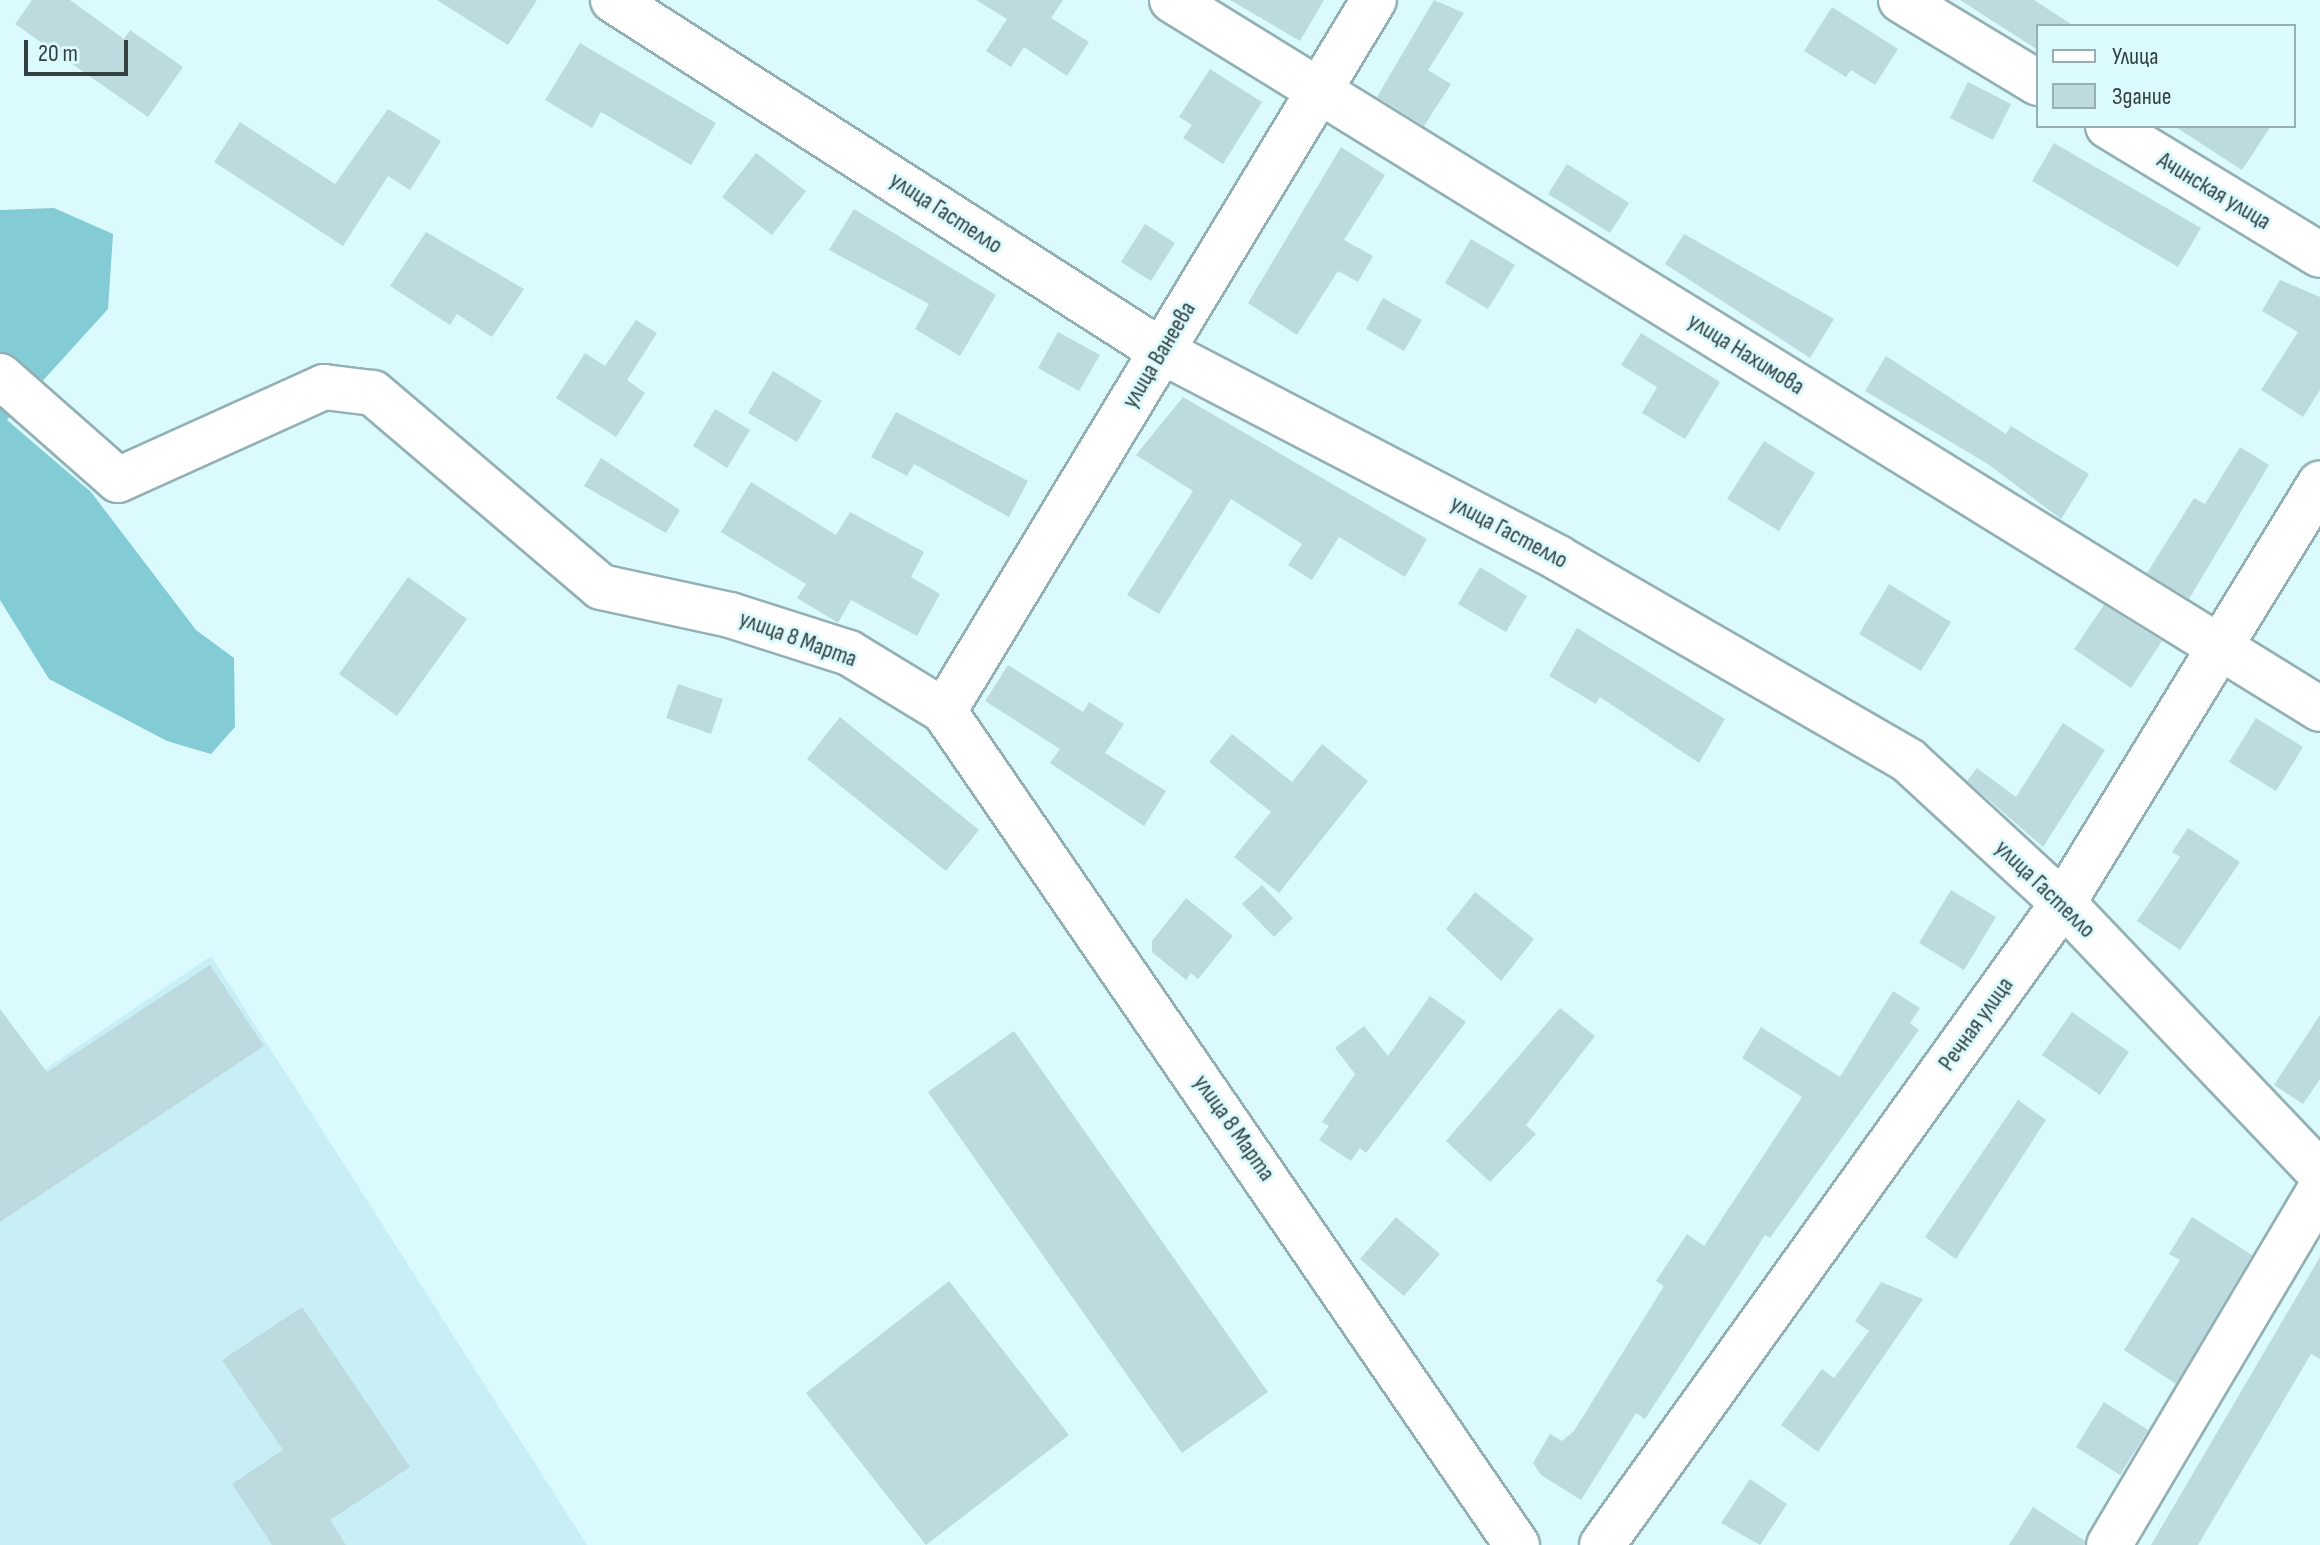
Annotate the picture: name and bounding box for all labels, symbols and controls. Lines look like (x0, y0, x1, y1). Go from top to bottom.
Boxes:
scale bar (28, 24, 132, 74)
legend (2036, 24, 2296, 128)
text: 20 m (38, 39, 78, 68)
text: Улица (2112, 42, 2158, 71)
text: Здание (2112, 82, 2171, 111)
street label: Ачинская улица (2152, 146, 2276, 236)
street label: улица Гастелло (884, 166, 1008, 260)
street label: улица Ванеева (1116, 297, 1202, 413)
street label: улица Нахимова (1682, 307, 1810, 401)
street label: улица Гастелло (1445, 489, 1573, 575)
street label: улица 8 Марта (735, 604, 861, 674)
street label: улица Гастелло (1989, 834, 2101, 944)
street label: Речная улица (1932, 972, 2020, 1076)
street label: улица 8 Марта (1187, 1069, 1281, 1187)

